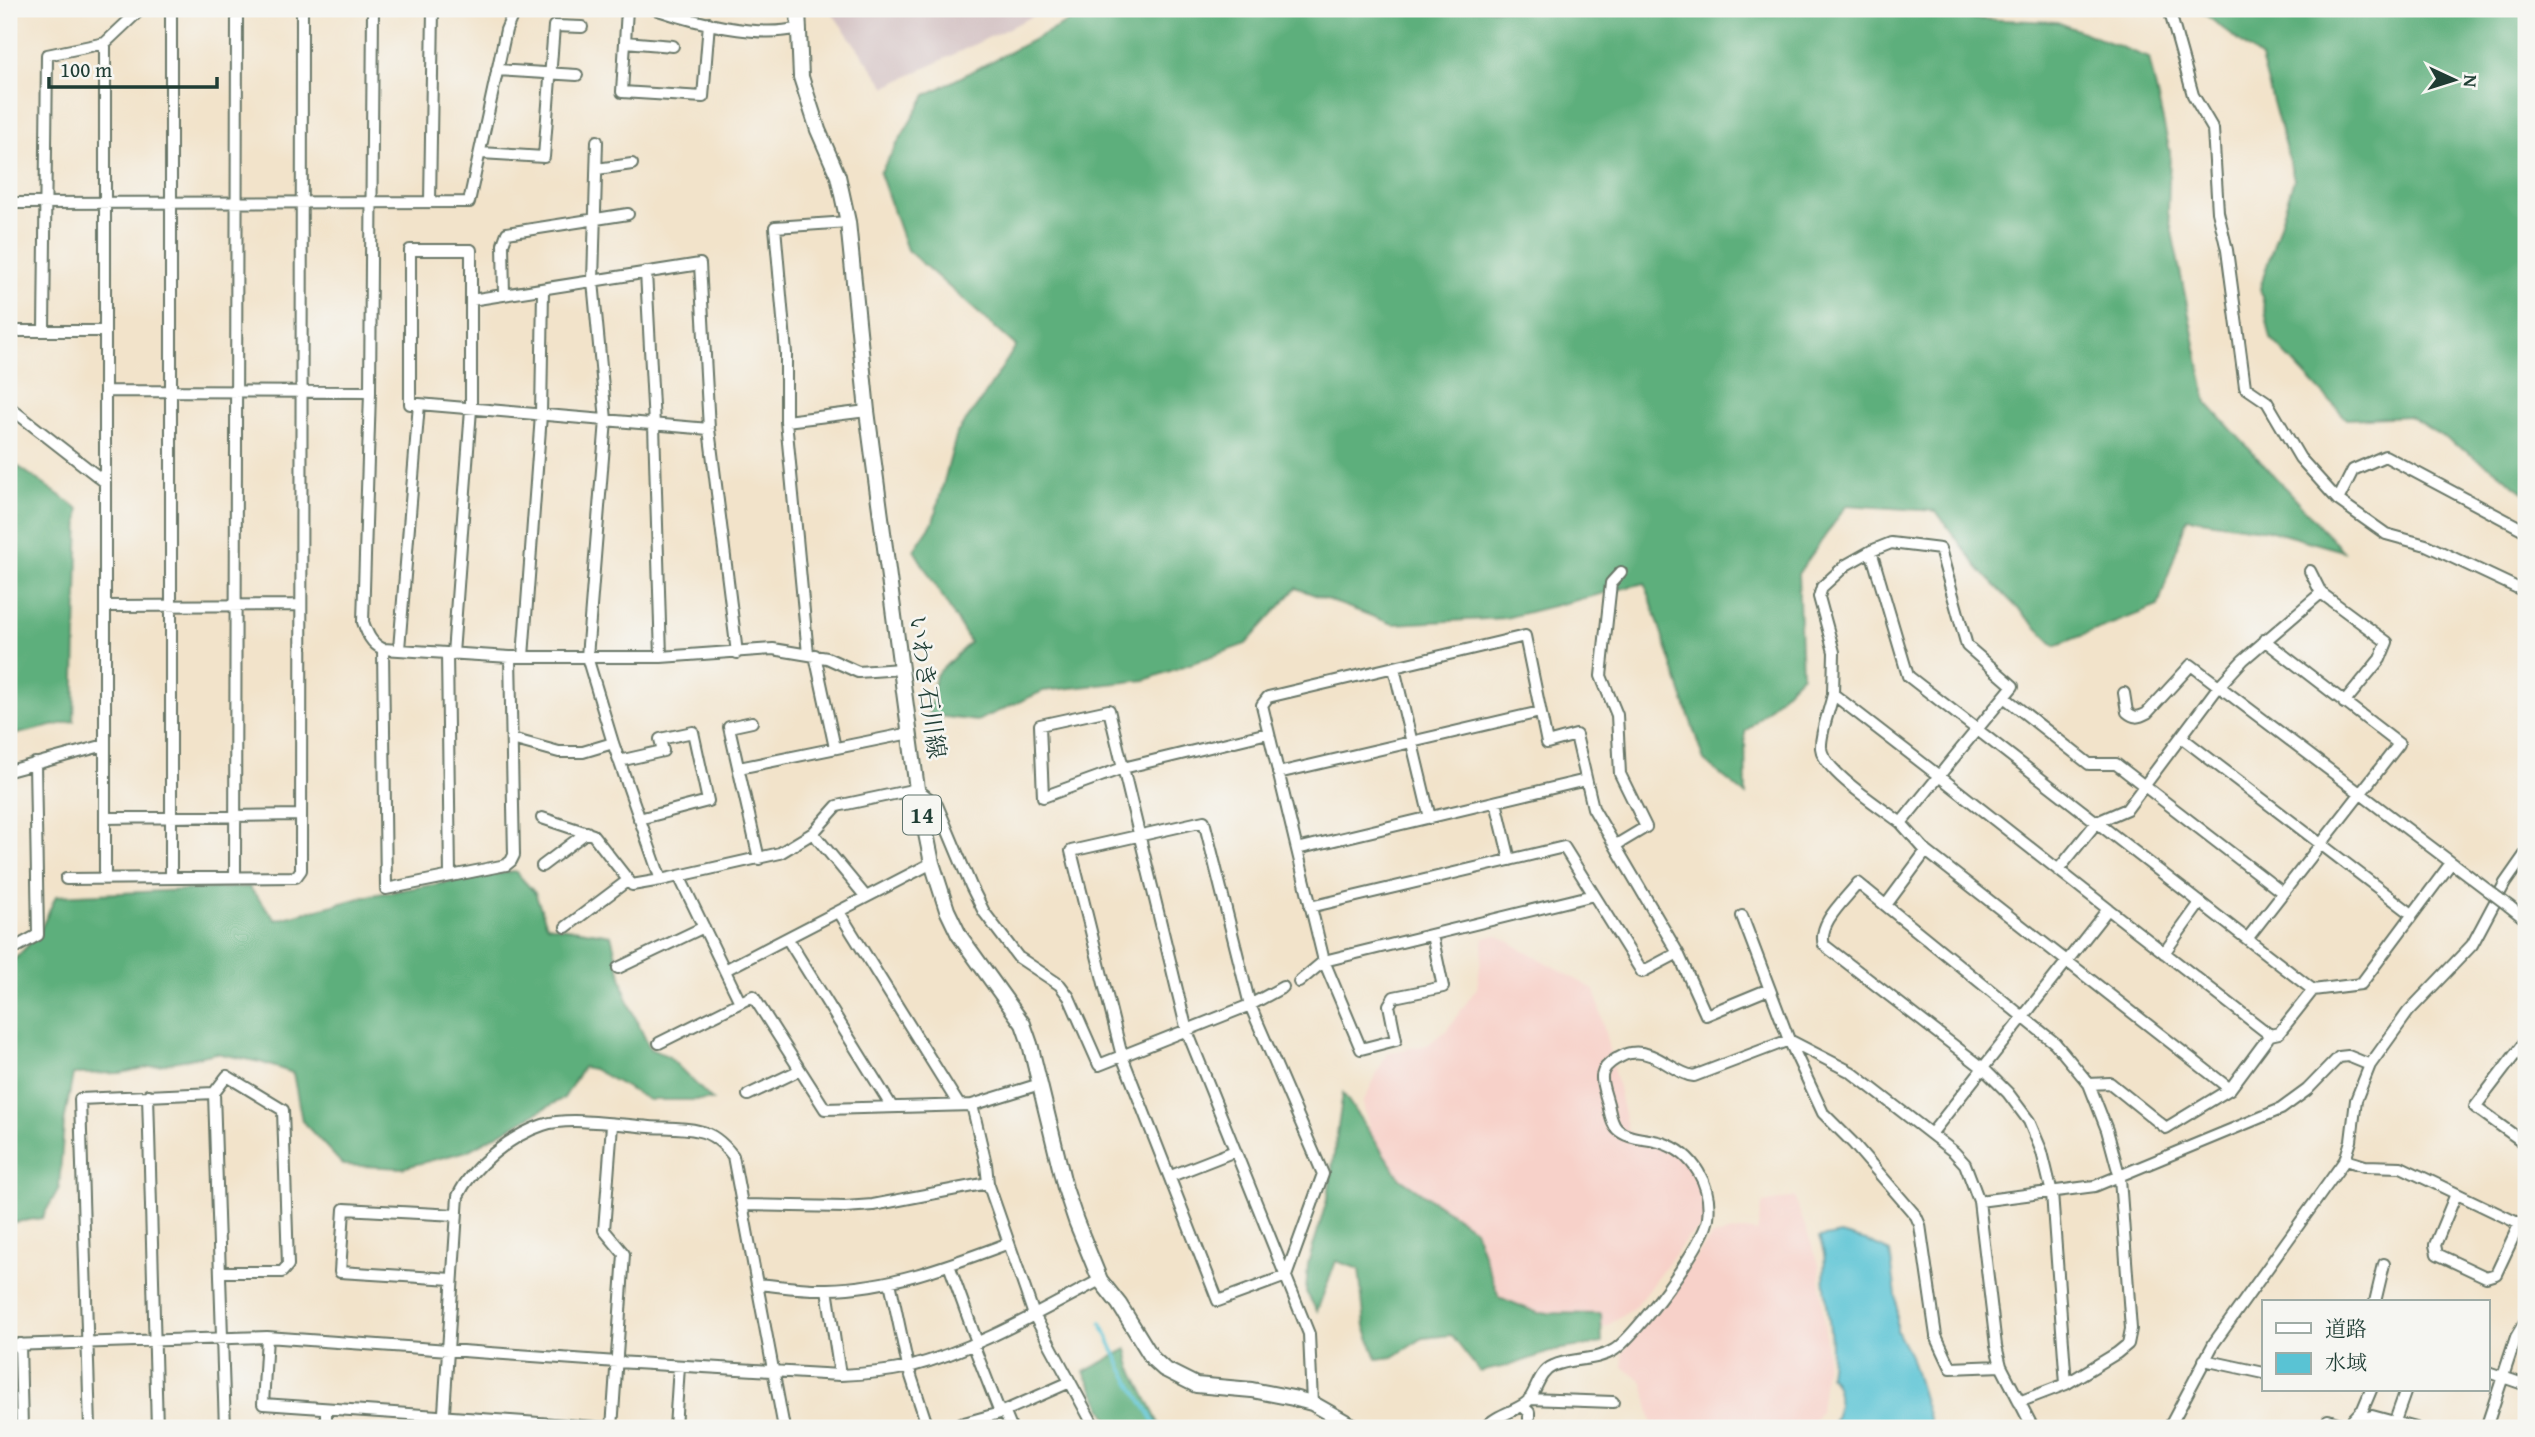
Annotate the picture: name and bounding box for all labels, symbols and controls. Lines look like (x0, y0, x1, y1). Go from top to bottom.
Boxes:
scale bar (49, 46, 217, 90)
north arrow (2420, 46, 2490, 116)
text: 100 m (60, 54, 112, 85)
text: N (2457, 74, 2485, 89)
street label: いわき石川線 (900, 613, 955, 761)
road number: 14 (903, 796, 941, 834)
legend (2262, 1300, 2490, 1392)
text: 道路 (2325, 1313, 2367, 1344)
text: 水域 (2325, 1347, 2367, 1378)

